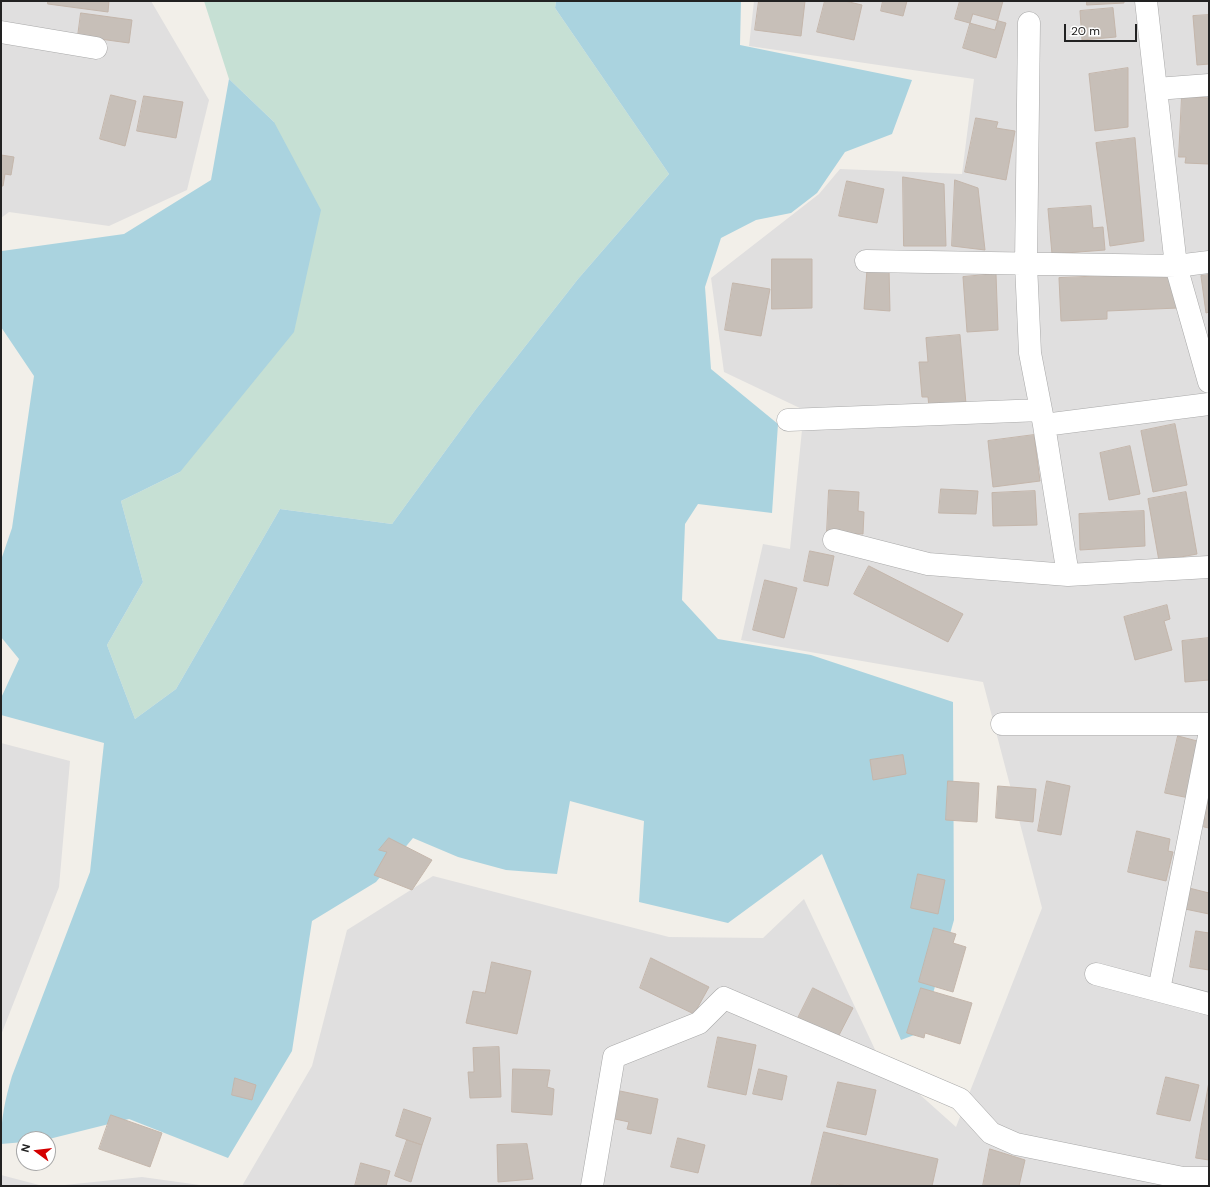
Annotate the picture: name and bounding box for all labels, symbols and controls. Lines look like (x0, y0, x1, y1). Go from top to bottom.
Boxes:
scale bar (1066, 16, 1139, 42)
text: 20 m (1071, 23, 1100, 39)
north arrow (16, 1131, 56, 1171)
text: N (18, 1142, 33, 1154)

